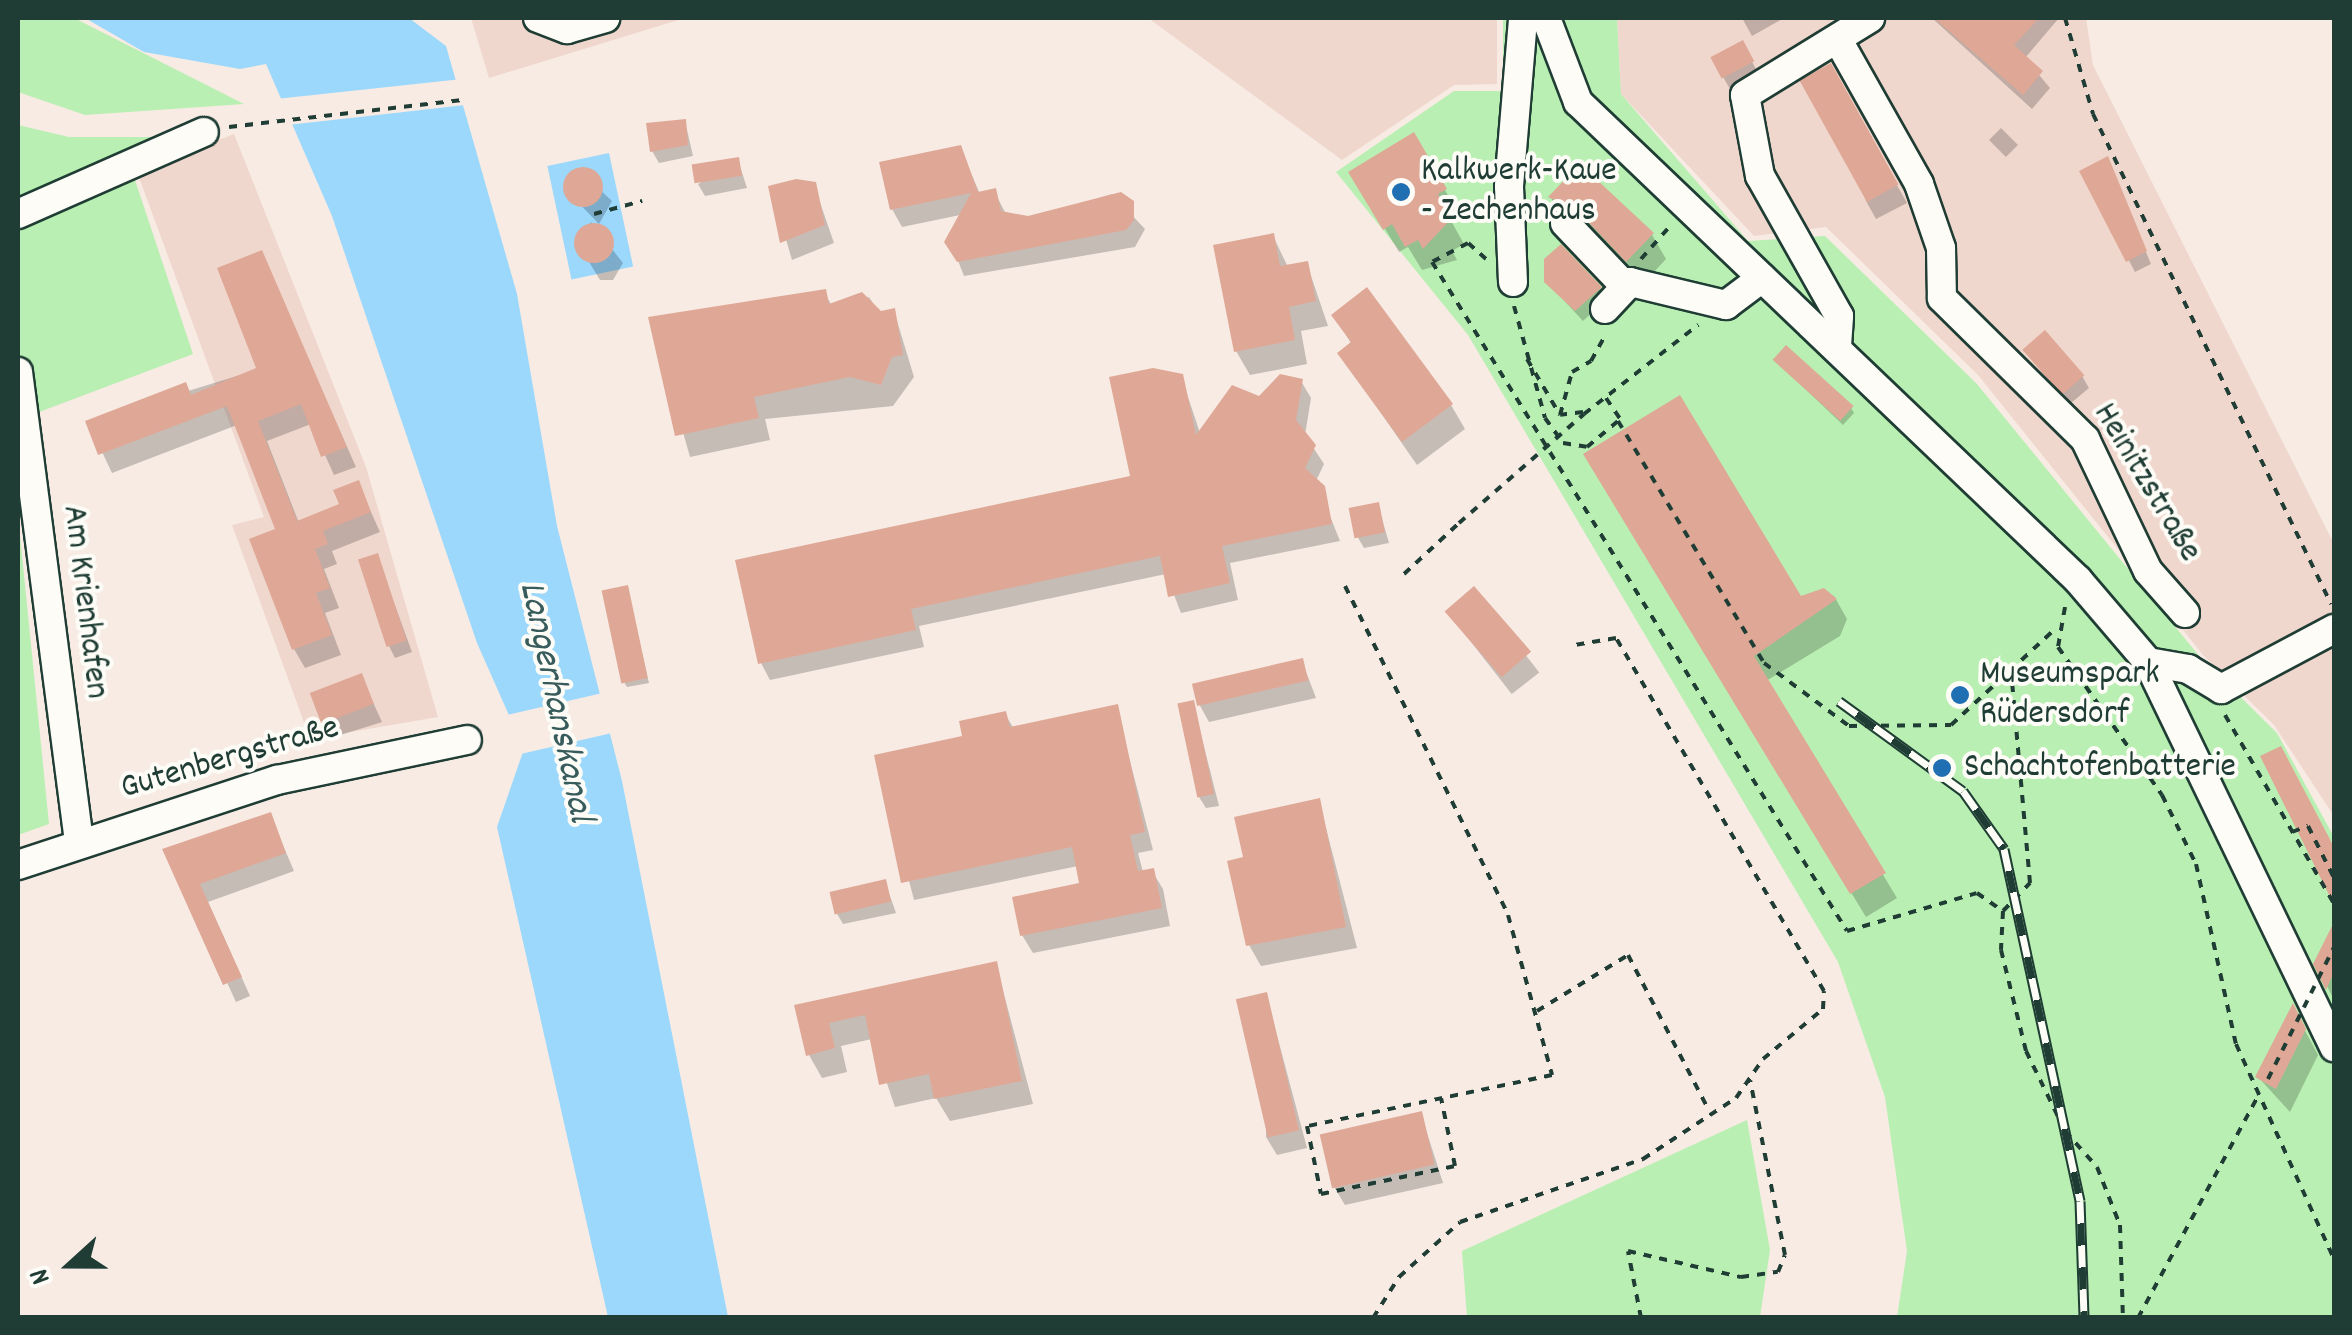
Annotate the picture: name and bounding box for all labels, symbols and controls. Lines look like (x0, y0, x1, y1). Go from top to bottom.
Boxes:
place label: Kalkwerk-Kaue - Zechenhaus (1421, 151, 1617, 233)
marker: Kalkwerk-Kaue - Zechenhaus (1390, 181, 1412, 203)
street label: Heinitzstraße (2082, 396, 2210, 570)
street label: Am Krienhafen (51, 503, 117, 701)
water label: Langerhanskanal (506, 577, 602, 827)
place label: Museumspark Rüdersdorf (1980, 654, 2159, 736)
marker: Museumspark Rüdersdorf (1949, 684, 1971, 706)
street label: Gutenbergstraße (116, 708, 344, 810)
place label: Schachtofenbatterie (1964, 747, 2236, 789)
marker: Schachtofenbatterie (1929, 755, 1955, 781)
north arrow (20, 1215, 120, 1315)
text: N (21, 1262, 63, 1289)

